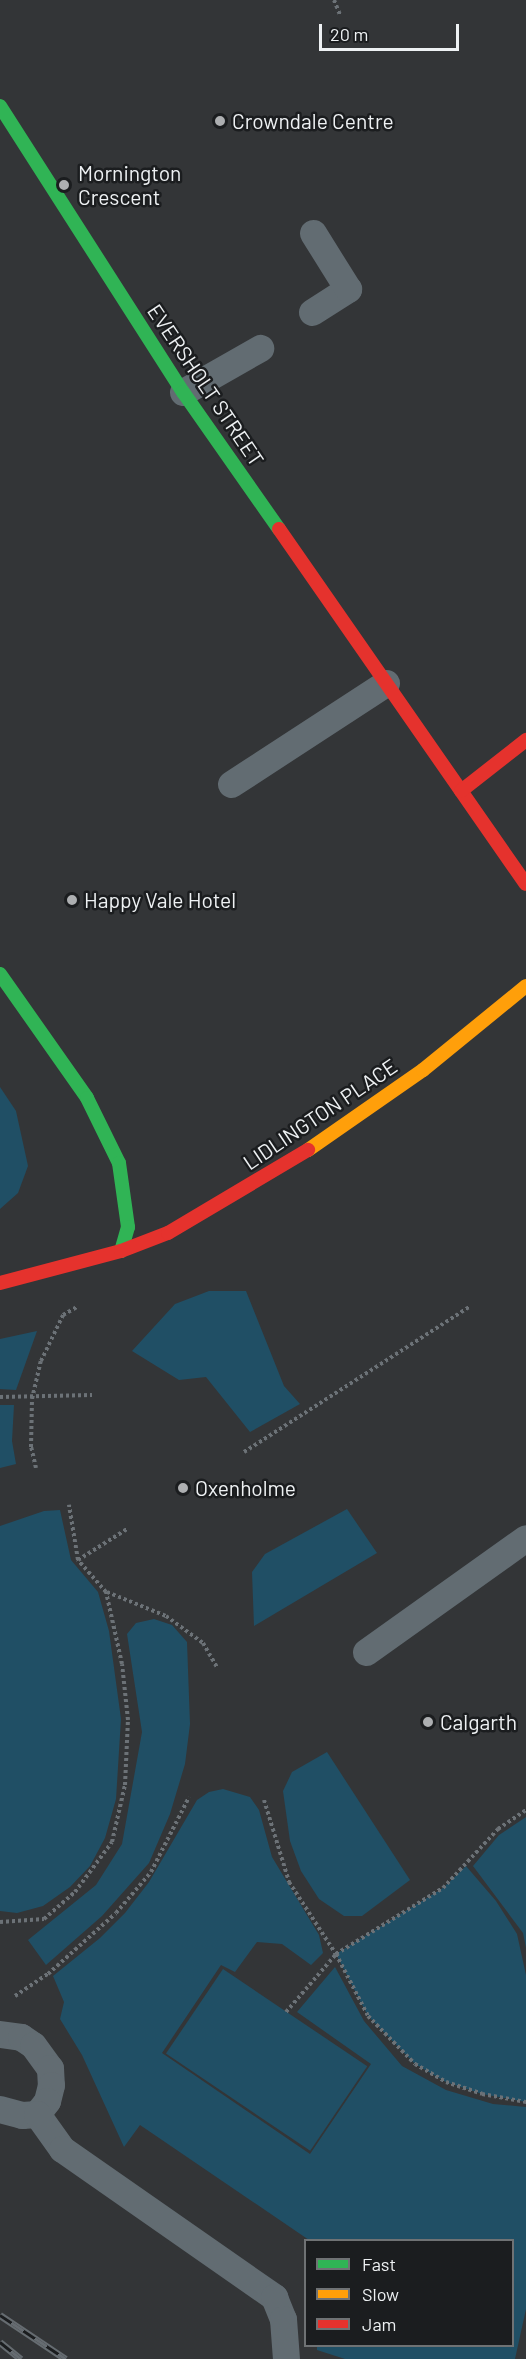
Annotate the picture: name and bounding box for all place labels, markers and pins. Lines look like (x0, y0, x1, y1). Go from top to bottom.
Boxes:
place label: Crowndale Centre (232, 108, 394, 134)
marker: Crowndale Centre (213, 114, 227, 128)
place label: Mornington Crescent (78, 160, 181, 210)
marker: Mornington Crescent (55, 176, 73, 194)
place label: Happy Vale Hotel (84, 887, 236, 913)
marker: Happy Vale Hotel (65, 893, 79, 907)
place label: Oxenholme (195, 1475, 296, 1501)
marker: Oxenholme (176, 1481, 190, 1495)
place label: Calgarth (440, 1709, 517, 1735)
marker: Calgarth (421, 1715, 435, 1729)

